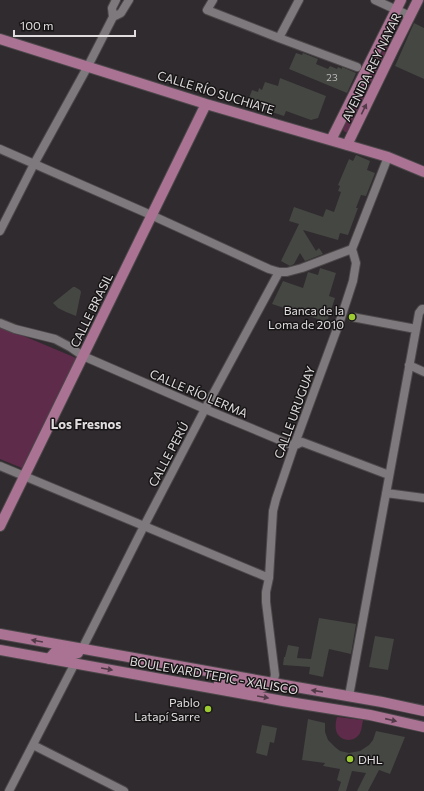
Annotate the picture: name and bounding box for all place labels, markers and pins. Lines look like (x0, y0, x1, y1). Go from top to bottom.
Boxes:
place label: Banca de la Loma de 2010 (268, 303, 344, 331)
marker: Banca de la Loma de 2010 (347, 312, 357, 322)
place label: Pablo Latapí Sarre (134, 695, 200, 723)
marker: Pablo Latapí Sarre (203, 704, 213, 714)
place label: DHL (358, 752, 383, 766)
marker: DHL (345, 754, 355, 764)

